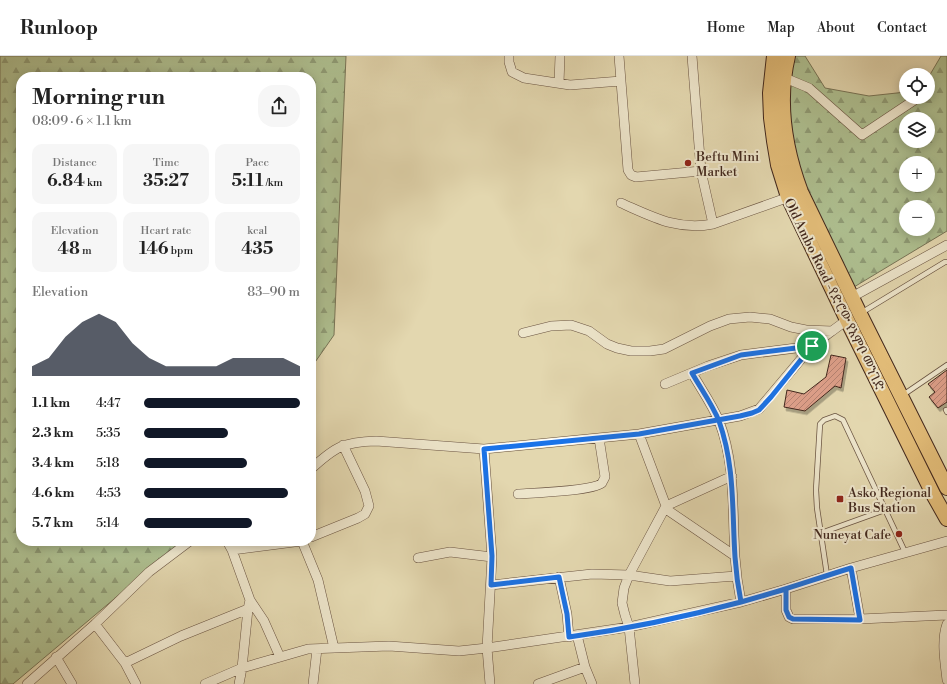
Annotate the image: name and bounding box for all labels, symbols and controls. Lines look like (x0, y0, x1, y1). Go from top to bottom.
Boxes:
text: Runloop (20, 16, 98, 40)
text: Home (707, 19, 745, 37)
text: Map (767, 19, 795, 37)
text: About (817, 19, 855, 37)
text: Contact (877, 19, 927, 37)
map controls (899, 68, 935, 236)
button: locate (899, 68, 935, 104)
text: Morning run (32, 84, 165, 111)
button: share (258, 85, 300, 127)
button: layers (899, 112, 935, 148)
text: 08:09 · 6 × 1.1 km (32, 113, 132, 129)
place label: Beftu Mini Market (695, 149, 759, 180)
text: Distance (52, 156, 97, 170)
text: Time (153, 156, 179, 170)
text: Pace (246, 156, 269, 170)
button: + (899, 156, 935, 192)
marker: Beftu Mini Market (683, 158, 693, 168)
text: 6.84 (47, 170, 85, 192)
text: 35:27 (143, 170, 189, 192)
text: 5:11 (231, 170, 263, 192)
text: km (85, 176, 102, 190)
text: /km (263, 176, 283, 190)
street label: Old Ambo Road -የድሮው የአምቦ መንገድ (780, 196, 888, 394)
button: − (899, 200, 935, 236)
text: Elevation (51, 224, 98, 238)
text: Heart rate (141, 224, 191, 238)
text: kcal (247, 224, 267, 238)
text: 48 (58, 238, 80, 260)
text: 146 (139, 238, 168, 260)
text: 435 (241, 238, 273, 260)
text: m (80, 244, 92, 258)
text: bpm (168, 244, 193, 258)
text: Elevation (32, 284, 88, 300)
text: 83–90 m (247, 284, 300, 300)
pin (795, 329, 829, 363)
icon: arrive (801, 335, 823, 357)
text: 1.1 km (32, 395, 70, 411)
text: 4:47 (96, 395, 120, 411)
text: 2.3 km (32, 425, 73, 441)
text: 5:35 (96, 425, 120, 441)
text: 3.4 km (32, 455, 74, 471)
text: 5:18 (96, 455, 119, 471)
text: 4.6 km (32, 485, 74, 501)
text: 4:53 (96, 485, 121, 501)
place label: Asko Regional Bus Station (847, 485, 931, 516)
marker: Asko Regional Bus Station (835, 494, 845, 504)
text: 5.7 km (32, 515, 73, 531)
text: 5:14 (96, 515, 119, 531)
place label: Nuneyat Cafe (813, 527, 891, 543)
marker: Nuneyat Cafe (894, 529, 904, 539)

